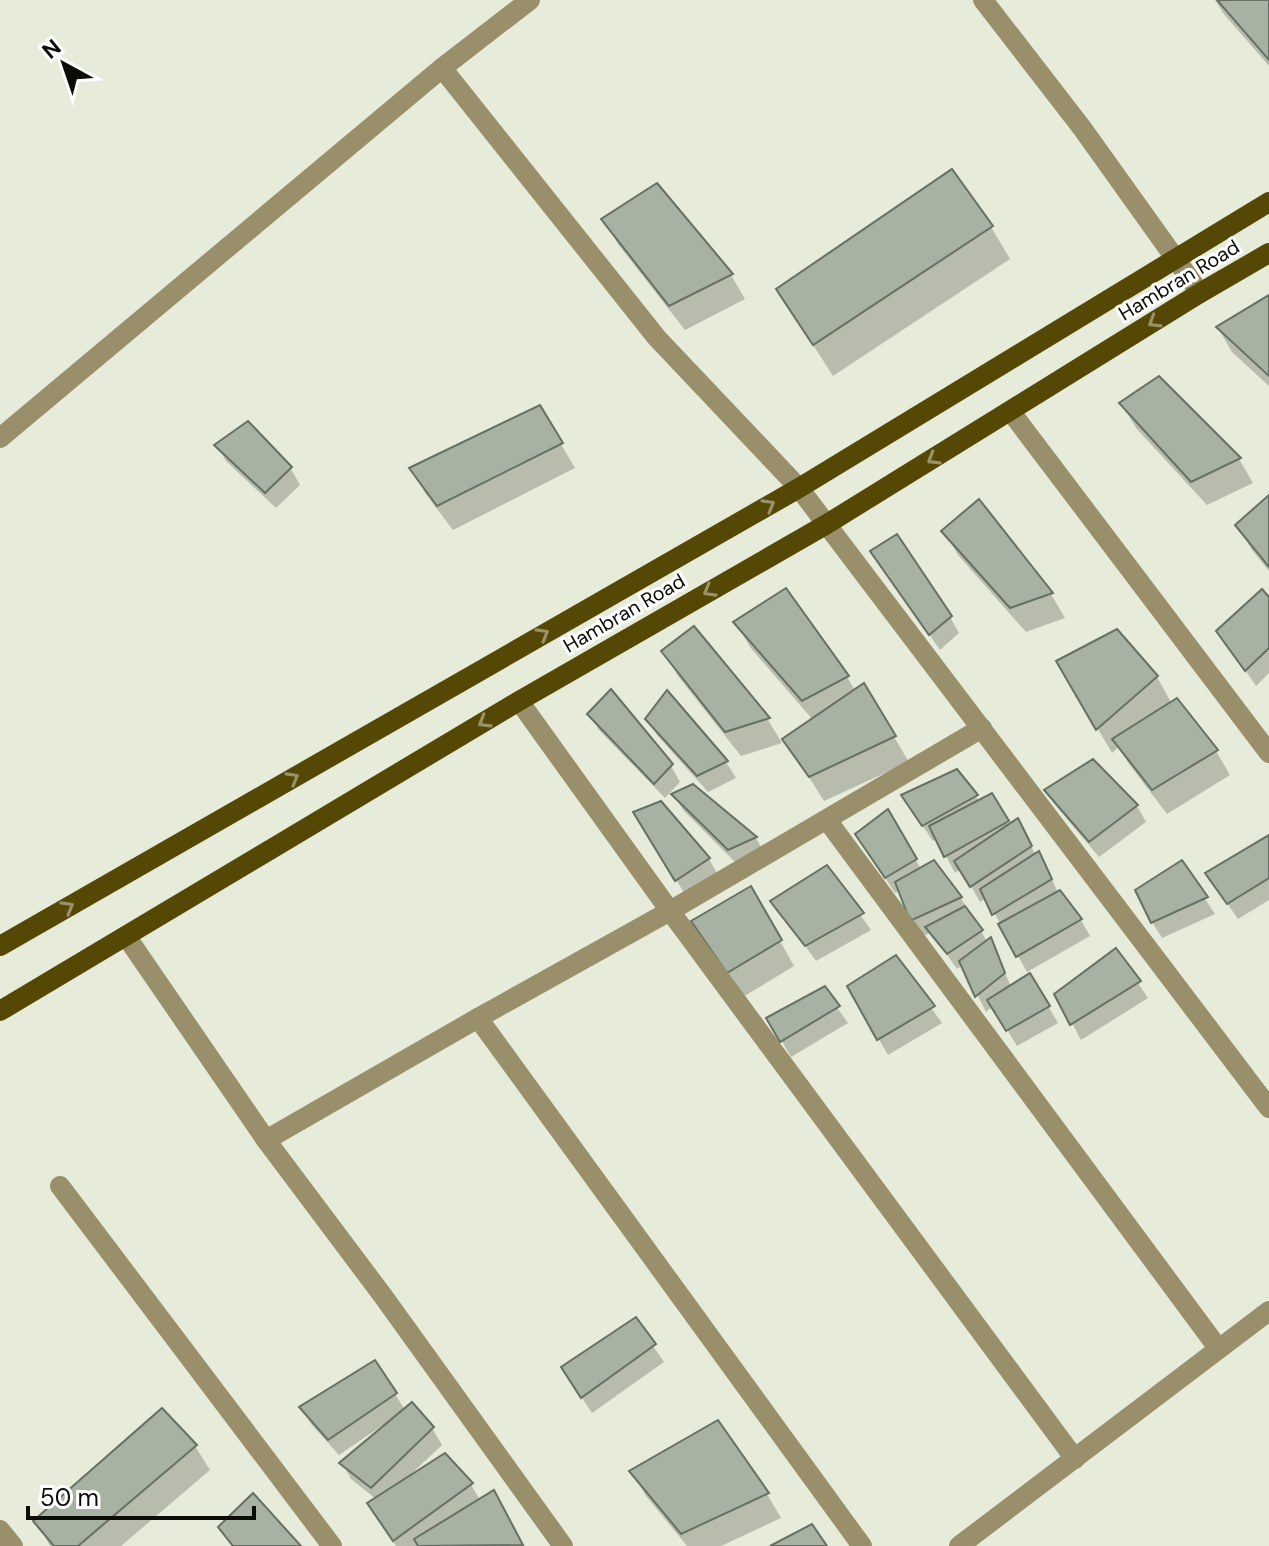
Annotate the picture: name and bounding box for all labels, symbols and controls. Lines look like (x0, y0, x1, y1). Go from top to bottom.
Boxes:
north arrow (24, 24, 104, 104)
text: N (36, 33, 67, 65)
street label: Hambran Road (1114, 234, 1244, 326)
one-way arrow (1148, 313, 1163, 328)
one-way arrow (927, 450, 942, 465)
one-way arrow (760, 499, 774, 515)
street label: Hambran Road (558, 568, 690, 658)
one-way arrow (703, 581, 718, 597)
one-way arrow (535, 629, 549, 644)
one-way arrow (478, 712, 493, 728)
one-way arrow (284, 772, 299, 788)
one-way arrow (59, 901, 74, 917)
scale bar (28, 1470, 254, 1520)
text: 50 m (40, 1482, 99, 1513)

